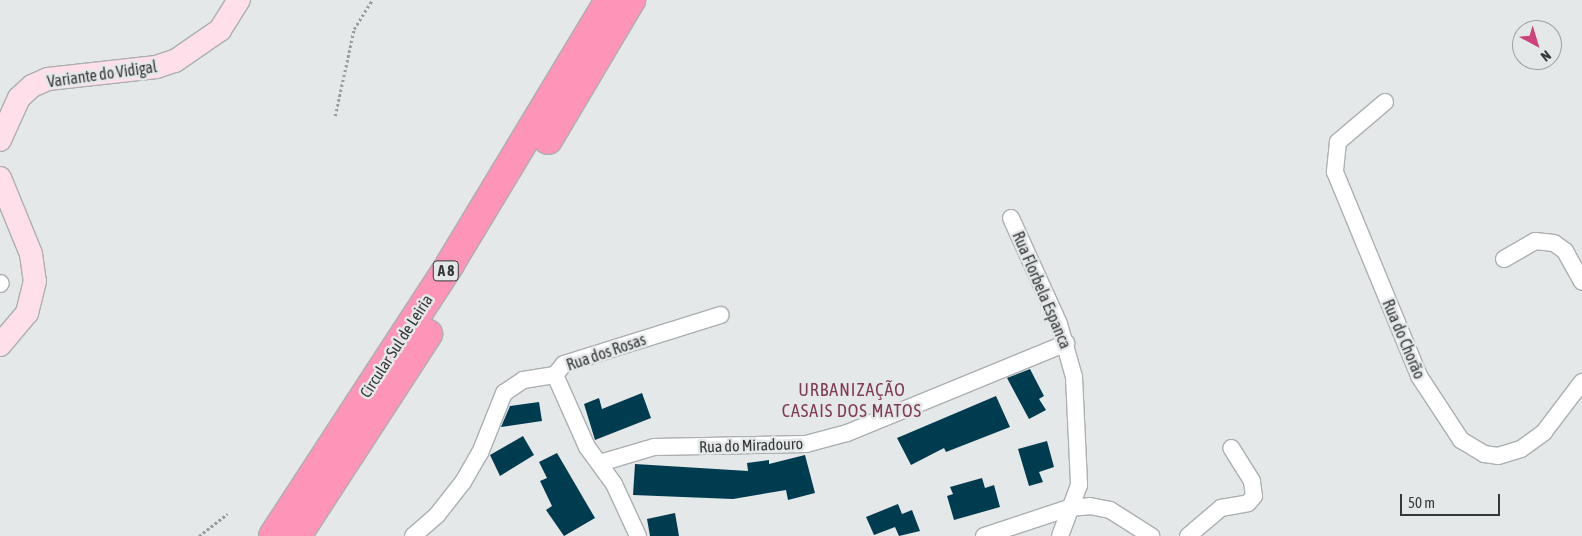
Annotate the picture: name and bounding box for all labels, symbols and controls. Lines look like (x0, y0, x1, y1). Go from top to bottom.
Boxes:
north arrow (1512, 20, 1562, 70)
text: N (1538, 47, 1554, 65)
street label: Variante do Vidigal (46, 57, 158, 91)
street label: Rua Florbela Espanca (1009, 229, 1075, 351)
road number: A 8 (432, 258, 460, 284)
street label: Circular Sul de Leiria (356, 291, 436, 401)
street label: Rua do Chorão (1379, 296, 1429, 382)
street label: Rua dos Rosas (564, 329, 648, 375)
district label: URBANIZAÇÃO CASAIS DOS MATOS (780, 380, 924, 422)
street label: Rua do Miradouro (699, 434, 803, 456)
scale bar (1402, 484, 1502, 516)
text: 50 m (1408, 494, 1435, 511)

